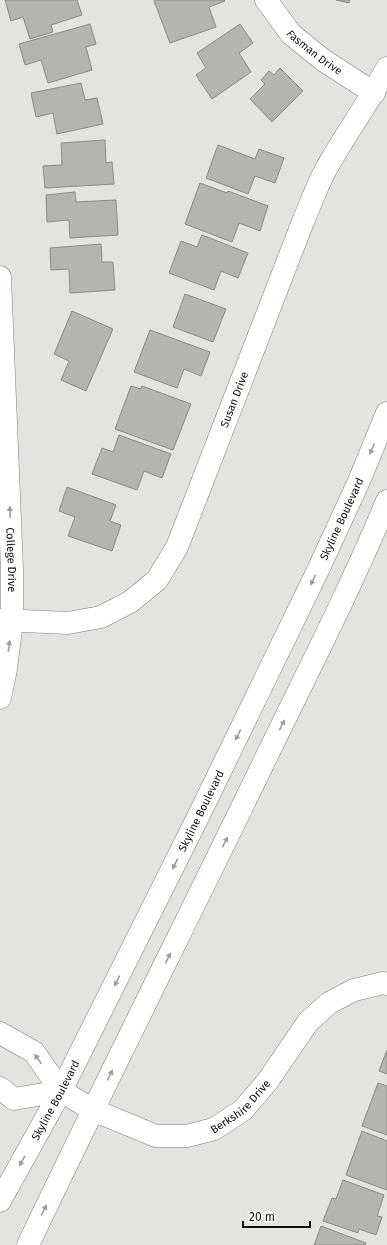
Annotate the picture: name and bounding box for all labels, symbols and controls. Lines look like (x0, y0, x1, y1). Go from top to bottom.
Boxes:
street label: Fasman Drive (283, 28, 345, 78)
street label: Susan Drive (218, 370, 251, 429)
one-way arrow (369, 444, 375, 455)
street label: Skyline Boulevard (317, 476, 367, 562)
one-way arrow (6, 506, 13, 518)
street label: College Drive (3, 527, 18, 592)
one-way arrow (310, 575, 316, 586)
one-way arrow (6, 640, 12, 652)
one-way arrow (279, 719, 285, 731)
one-way arrow (235, 730, 241, 741)
street label: Skyline Boulevard (176, 768, 227, 854)
one-way arrow (222, 836, 228, 847)
one-way arrow (172, 859, 178, 870)
one-way arrow (165, 953, 171, 964)
one-way arrow (114, 975, 120, 986)
one-way arrow (34, 1054, 42, 1064)
street label: Skyline Boulevard (29, 1058, 82, 1143)
one-way arrow (107, 1069, 113, 1081)
street label: Berkshire Drive (208, 1077, 273, 1136)
one-way arrow (18, 1156, 25, 1167)
scale bar (243, 1203, 310, 1229)
one-way arrow (41, 1204, 47, 1216)
text: 20 m (249, 1210, 275, 1224)

